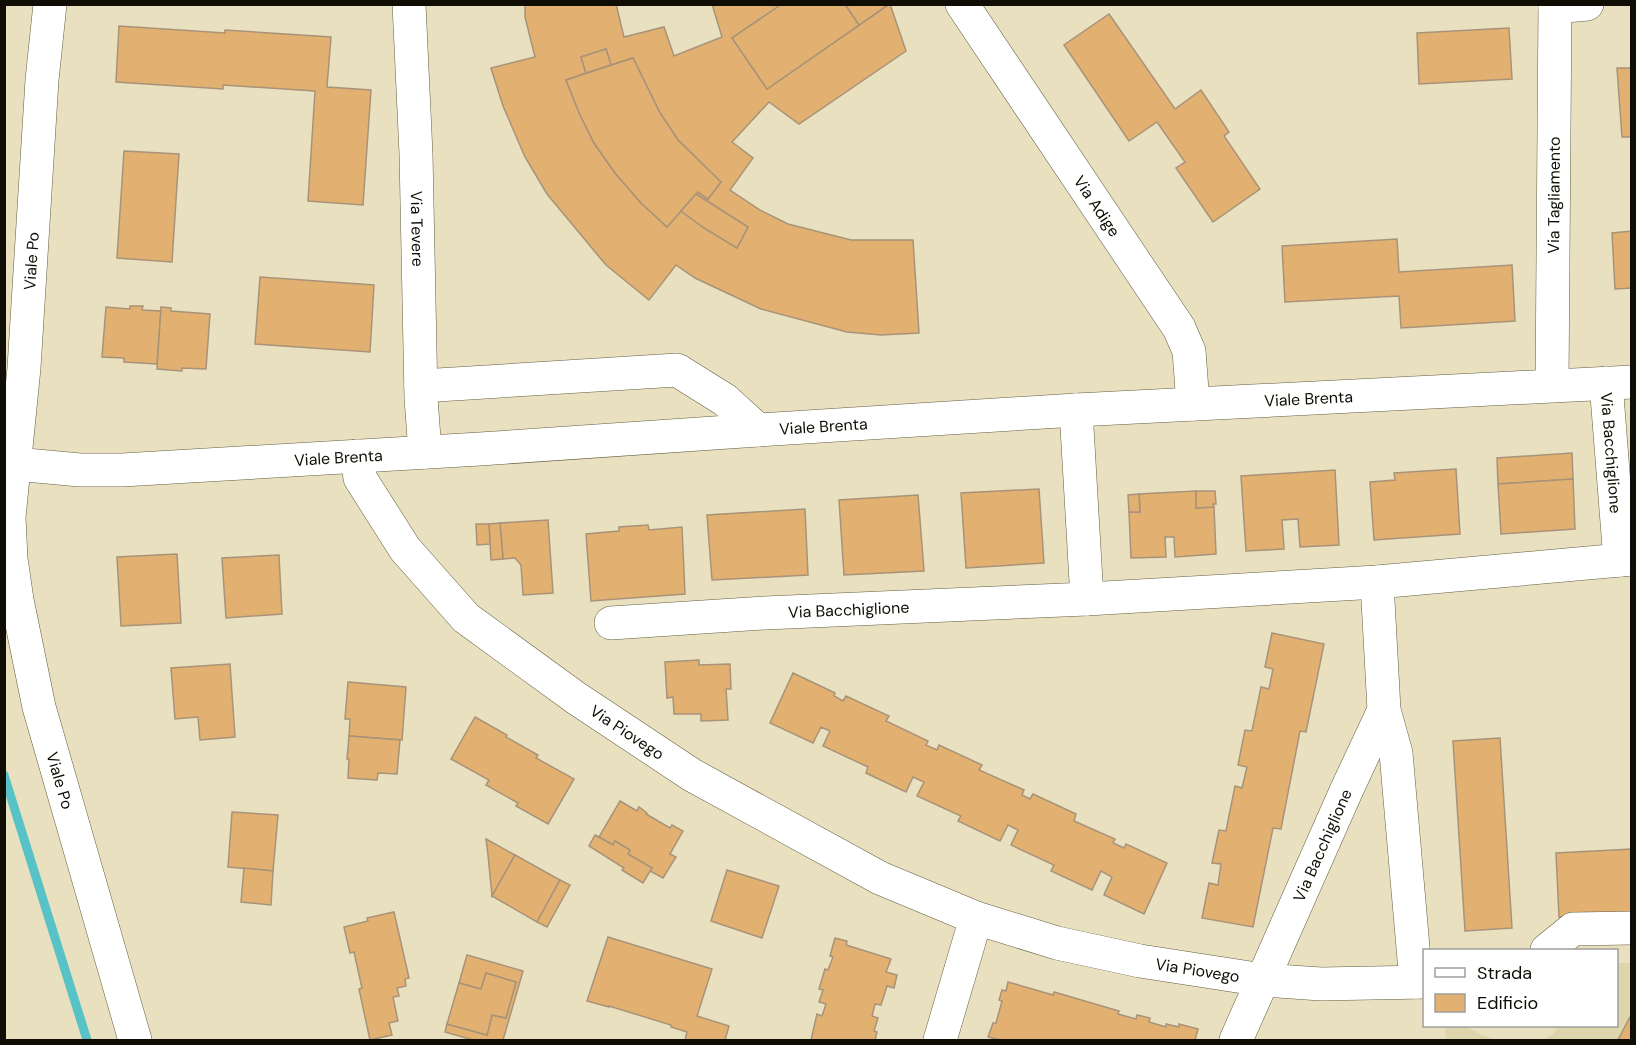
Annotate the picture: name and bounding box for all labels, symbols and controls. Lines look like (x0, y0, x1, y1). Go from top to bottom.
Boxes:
street label: Via Tagliamento (1543, 136, 1565, 254)
street label: Via Adige (1069, 172, 1125, 241)
street label: Via Tevere (406, 191, 428, 267)
street label: Viale Po (19, 231, 44, 291)
street label: Viale Brenta (1264, 386, 1353, 412)
street label: Via Bacchiglione (1596, 391, 1626, 514)
street label: Viale Brenta (778, 413, 868, 440)
street label: Viale Brenta (293, 445, 383, 471)
street label: Via Bacchiglione (788, 597, 910, 623)
street label: Via Piovego (586, 700, 668, 765)
street label: Viale Po (42, 750, 78, 812)
street label: Via Bacchiglione (1288, 786, 1357, 905)
legend (1423, 949, 1618, 1027)
street label: Via Piovego (1154, 954, 1241, 987)
text: Strada (1477, 961, 1532, 985)
text: Edificio (1477, 991, 1538, 1015)

